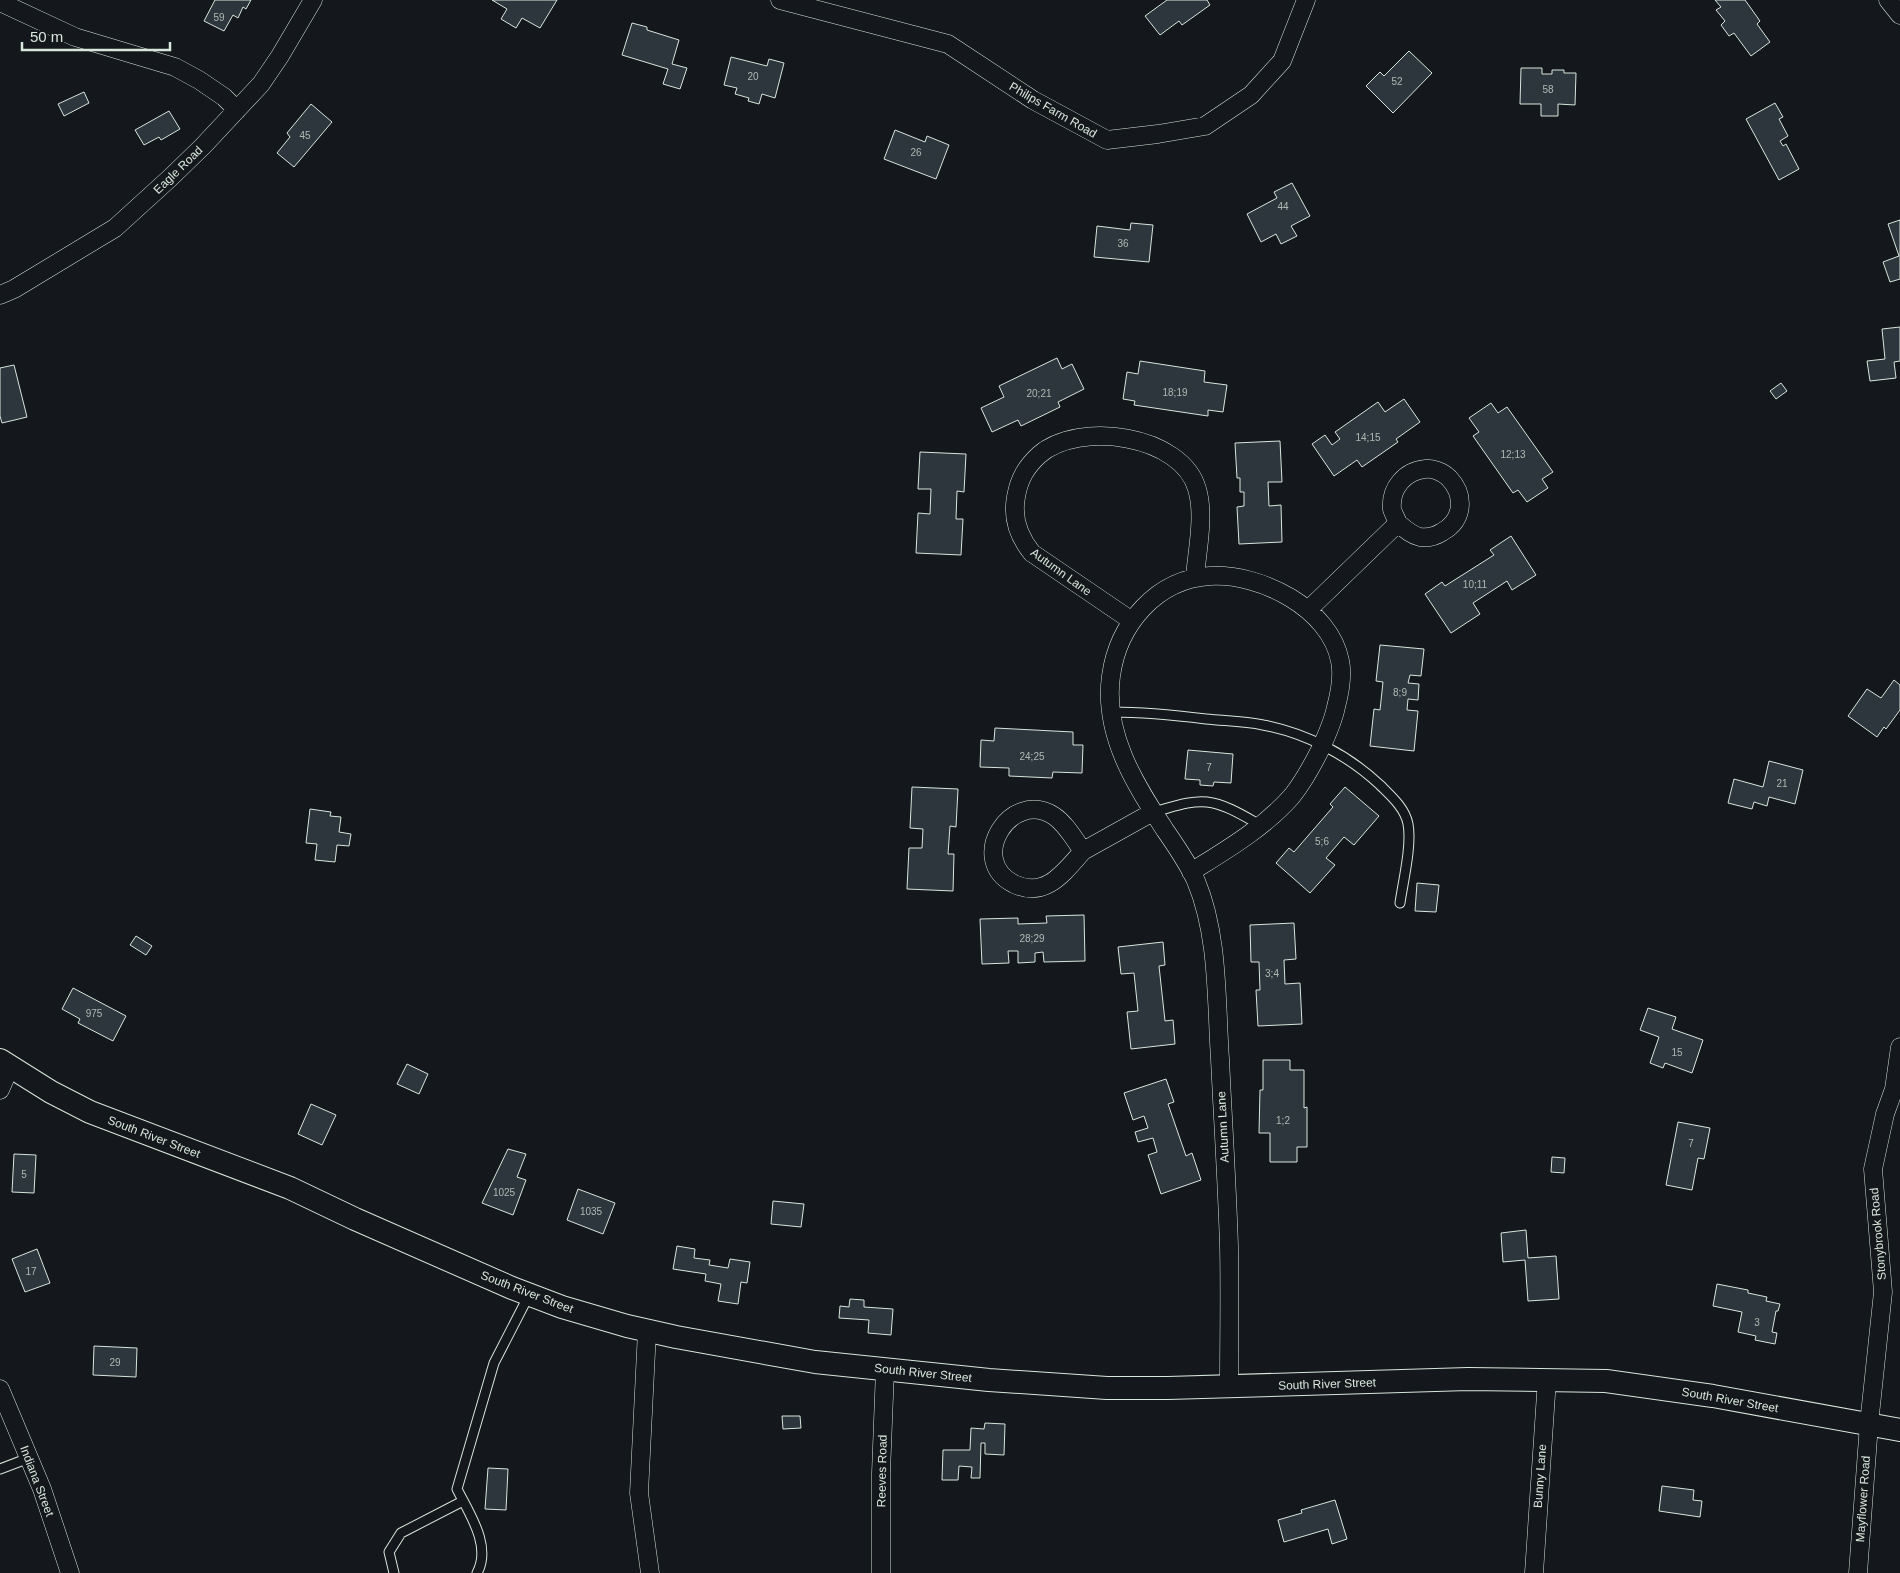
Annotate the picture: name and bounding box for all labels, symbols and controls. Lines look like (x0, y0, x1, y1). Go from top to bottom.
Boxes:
house number: 59 (213, 12, 225, 23)
scale bar (22, 20, 170, 52)
text: 50 m (30, 28, 63, 45)
house number: 20 (747, 71, 759, 82)
house number: 52 (1391, 76, 1403, 87)
street label: Philips Farm Road (1007, 79, 1099, 141)
house number: 58 (1542, 84, 1554, 95)
house number: 45 (299, 130, 311, 141)
street label: Eagle Road (151, 143, 205, 197)
house number: 26 (910, 147, 922, 158)
house number: 44 (1277, 201, 1289, 212)
house number: 36 (1117, 238, 1129, 249)
house number: 18;19 (1162, 387, 1188, 398)
house number: 20;21 (1026, 388, 1052, 399)
house number: 14;15 (1355, 432, 1381, 443)
house number: 12;13 (1500, 449, 1526, 460)
street label: Autumn Lane (1028, 545, 1094, 599)
house number: 10;11 (1463, 579, 1488, 590)
house number: 8;9 (1393, 687, 1407, 698)
house number: 24;25 (1019, 751, 1045, 762)
house number: 7 (1206, 762, 1212, 773)
house number: 21 (1776, 778, 1788, 789)
house number: 5;6 (1315, 836, 1329, 847)
house number: 28;29 (1019, 933, 1045, 944)
house number: 3;4 (1265, 968, 1279, 979)
house number: 975 (86, 1008, 103, 1019)
house number: 15 (1671, 1047, 1683, 1058)
street label: Autumn Lane (1214, 1091, 1232, 1163)
street label: South River Street (106, 1113, 203, 1161)
house number: 1;2 (1276, 1115, 1290, 1126)
house number: 7 (1688, 1138, 1694, 1149)
house number: 5 (21, 1169, 27, 1180)
house number: 1025 (493, 1187, 516, 1198)
street label: Stonybrook Road (1867, 1187, 1889, 1281)
house number: 1035 (580, 1206, 603, 1217)
house number: 17 (25, 1266, 37, 1277)
street label: South River Street (479, 1268, 576, 1316)
house number: 3 (1754, 1317, 1760, 1328)
house number: 29 (109, 1357, 121, 1368)
street label: South River Street (874, 1361, 973, 1385)
street label: South River Street (1278, 1375, 1377, 1393)
street label: South River Street (1681, 1385, 1780, 1416)
street label: Reeves Road (874, 1435, 890, 1507)
street label: Bunny Lane (1531, 1443, 1549, 1508)
street label: Indiana Street (17, 1444, 57, 1519)
street label: Mayflower Road (1853, 1455, 1873, 1543)

